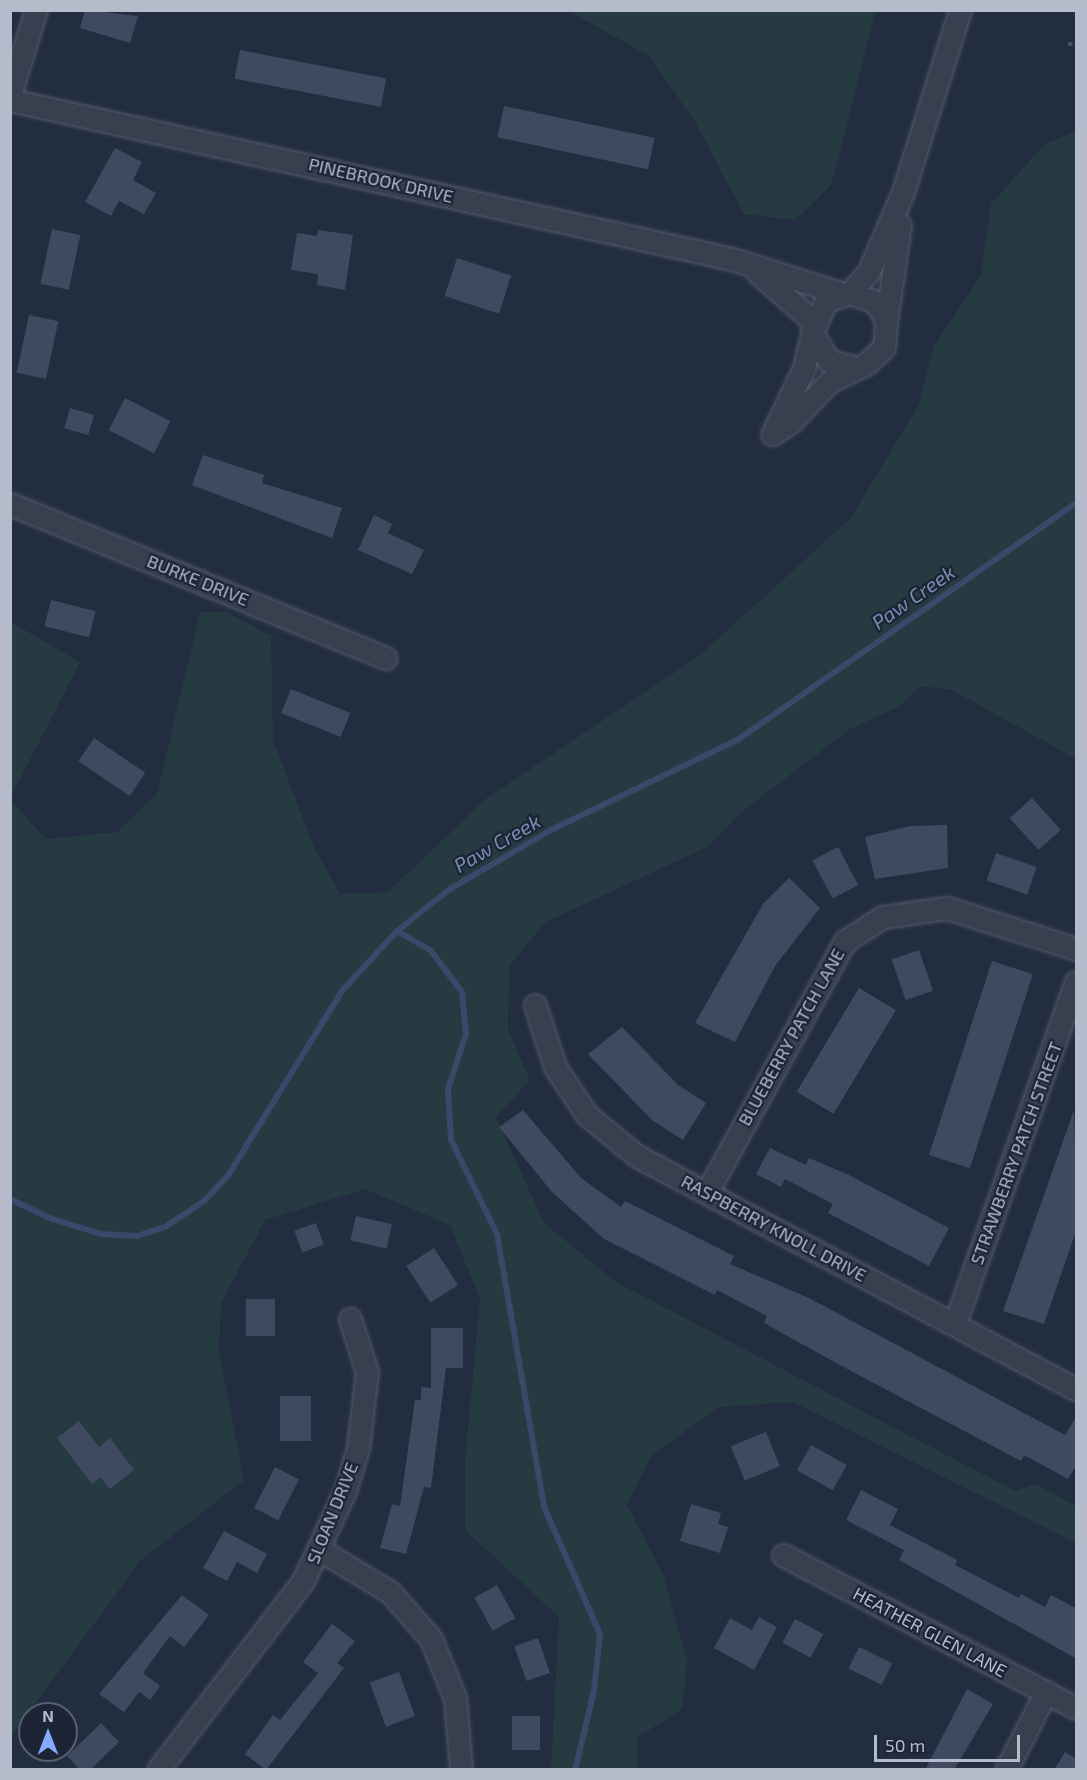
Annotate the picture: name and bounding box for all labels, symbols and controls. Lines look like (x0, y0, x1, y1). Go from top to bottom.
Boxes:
street label: PINEBROOK DRIVE (307, 153, 455, 207)
street label: BURKE DRIVE (144, 550, 252, 610)
water label: Paw Creek (867, 560, 959, 634)
water label: Paw Creek (450, 809, 544, 877)
street label: BLUEBERRY PATCH LANE (733, 944, 849, 1130)
street label: STRAWBERRY PATCH STREET (965, 1038, 1067, 1268)
street label: RASPBERRY KNOLL DRIVE (677, 1170, 871, 1286)
street label: SLOAN DRIVE (302, 1459, 362, 1567)
street label: HEATHER GLEN LANE (850, 1582, 1010, 1682)
north arrow (18, 1702, 78, 1762)
text: N (42, 1706, 54, 1725)
scale bar (877, 1723, 1022, 1761)
text: 50 m (885, 1734, 925, 1756)

